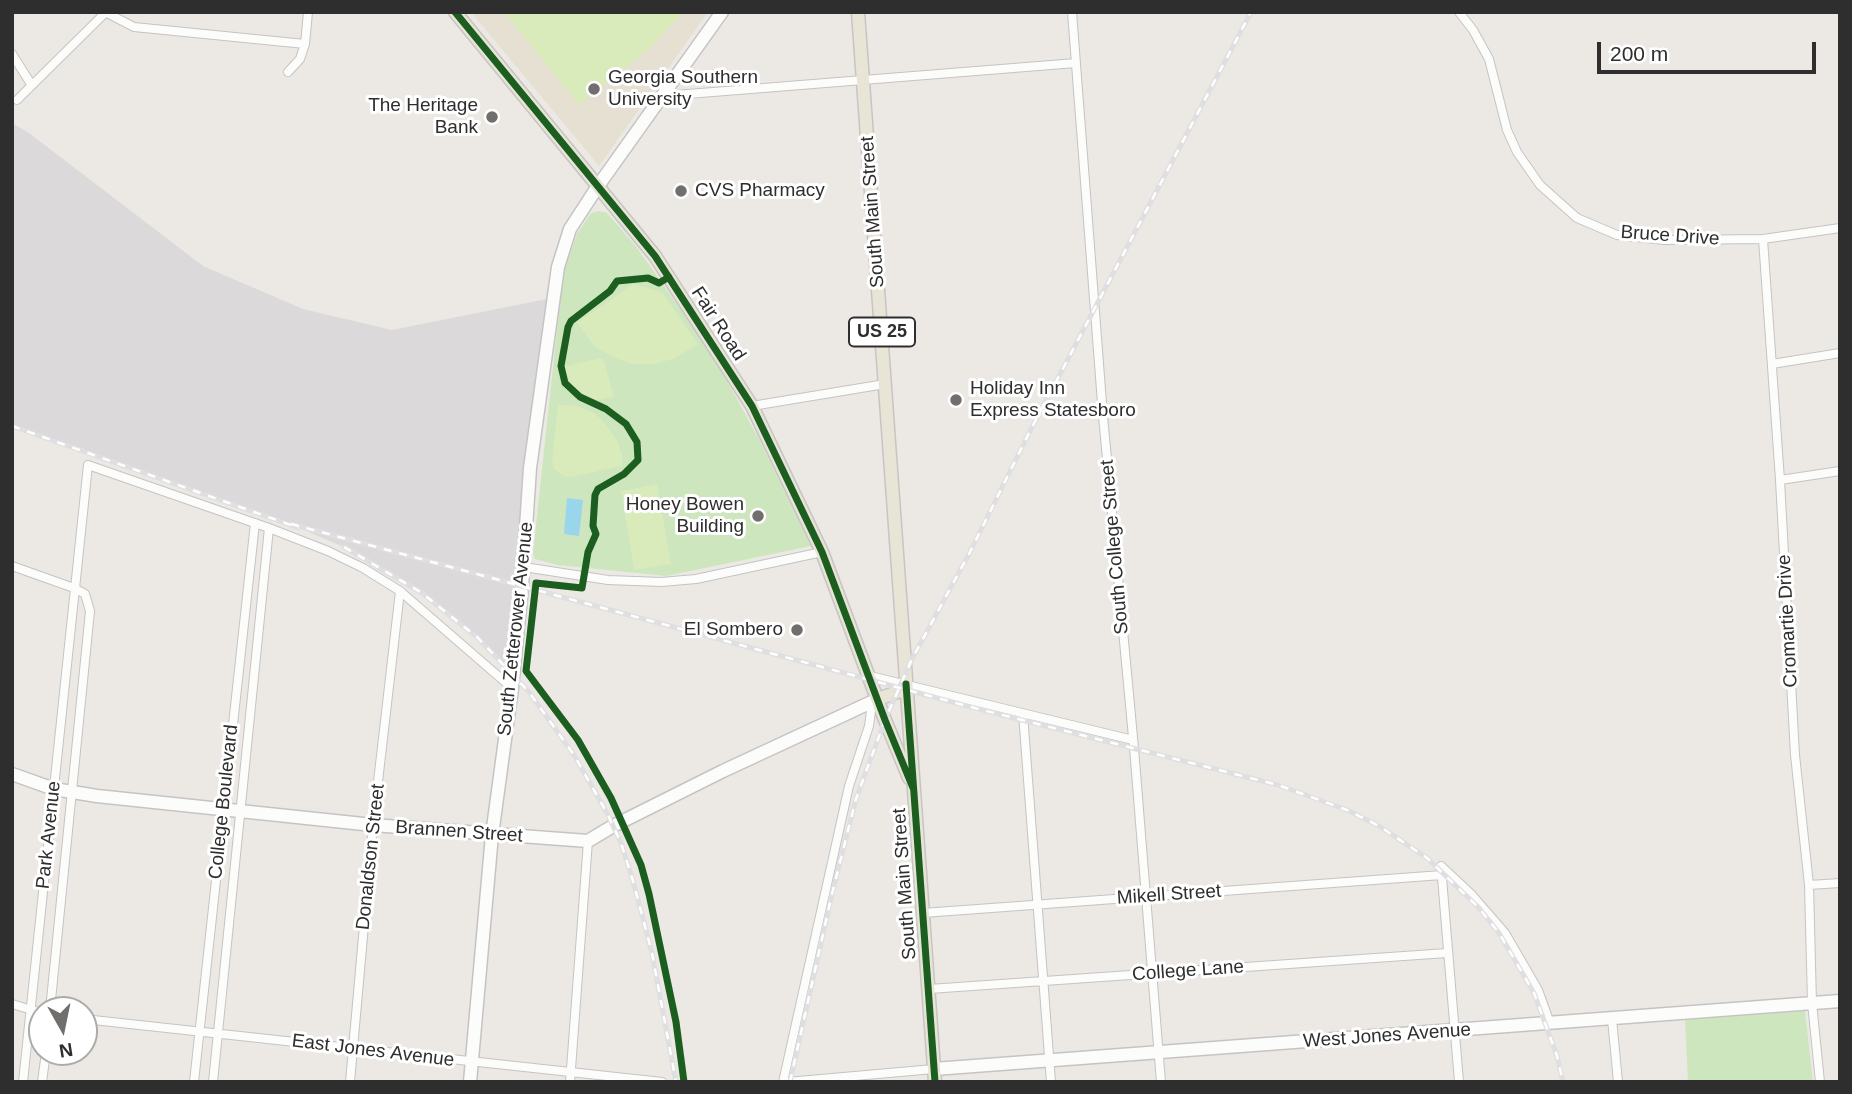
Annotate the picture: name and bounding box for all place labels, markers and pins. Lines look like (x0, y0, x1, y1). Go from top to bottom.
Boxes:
place label: Georgia Southern University (608, 67, 758, 111)
marker: Georgia Southern University (586, 81, 602, 97)
place label: The Heritage Bank (368, 95, 478, 139)
marker: The Heritage Bank (484, 109, 500, 125)
place label: CVS Pharmacy (695, 180, 825, 202)
marker: CVS Pharmacy (673, 183, 689, 199)
place label: Holiday Inn Express Statesboro (970, 378, 1136, 422)
marker: Holiday Inn Express Statesboro (948, 392, 964, 408)
place label: Honey Bowen Building (626, 494, 744, 538)
marker: Honey Bowen Building (750, 508, 766, 524)
place label: El Sombero (684, 619, 783, 641)
marker: El Sombero (789, 622, 805, 638)

